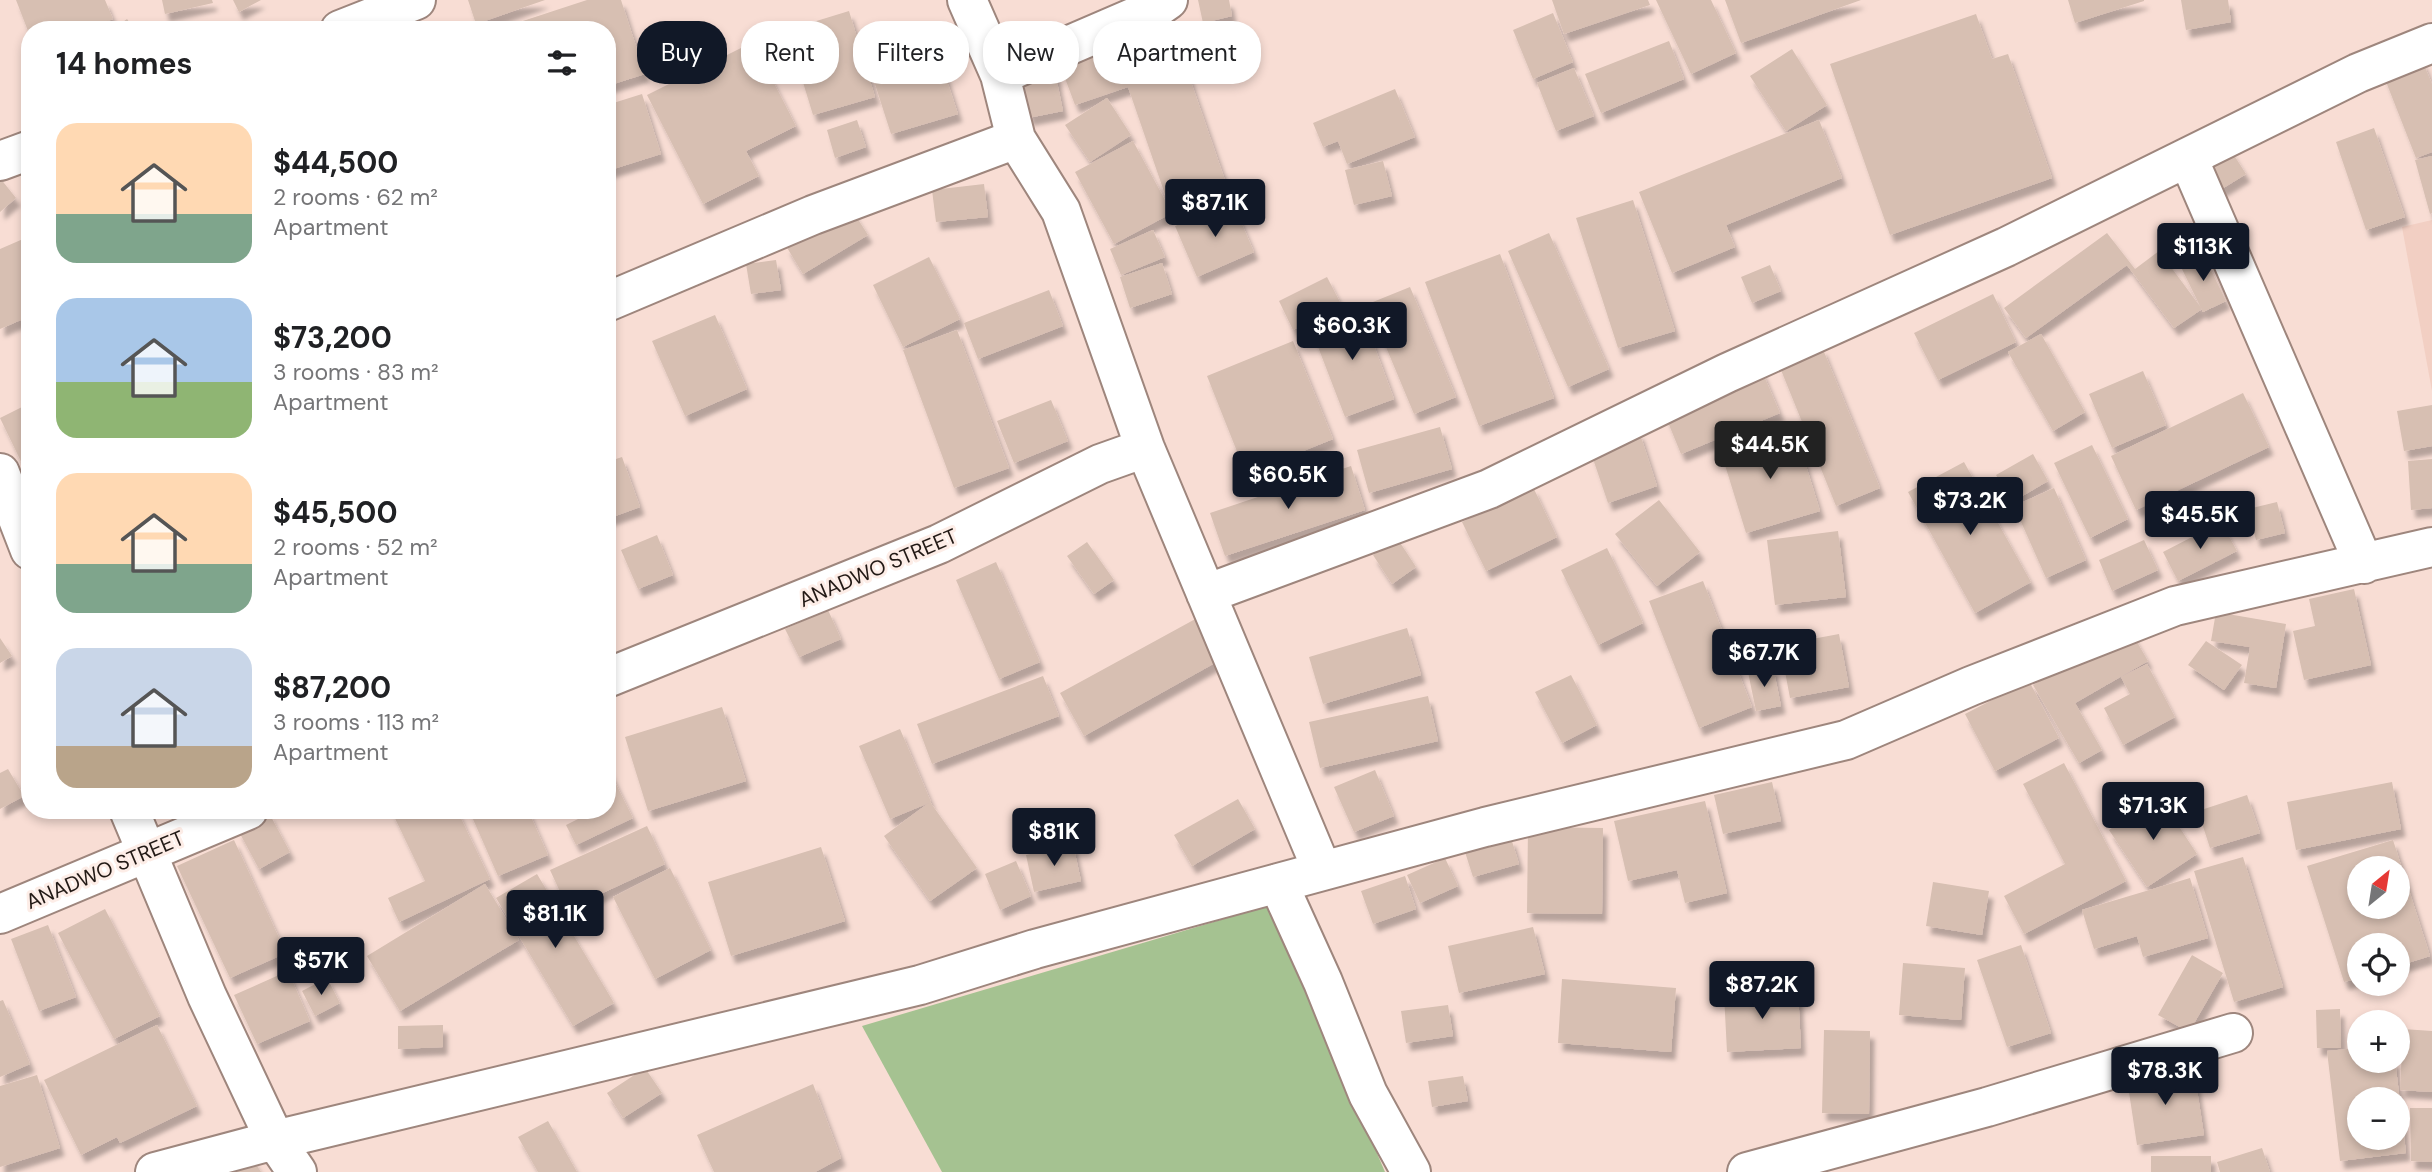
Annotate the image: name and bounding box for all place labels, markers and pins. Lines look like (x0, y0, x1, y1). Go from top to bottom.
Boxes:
pin: $87.1K (1158, 180, 1272, 239)
pin: $113K (2154, 224, 2252, 283)
pin: $60.3K (1295, 302, 1409, 362)
pin: $44.5K (1713, 421, 1827, 481)
pin: $60.5K (1231, 452, 1345, 511)
pin: $73.2K (1913, 477, 2027, 537)
pin: $45.5K (2143, 491, 2257, 551)
pin: $67.7K (1707, 630, 1821, 689)
pin: $71.3K (2096, 782, 2210, 842)
pin: $81K (1013, 808, 1095, 868)
pin: $81.1K (498, 890, 612, 950)
pin: $57K (280, 937, 362, 997)
pin: $87.2K (1705, 962, 1819, 1021)
pin: $78.3K (2108, 1048, 2222, 1107)

